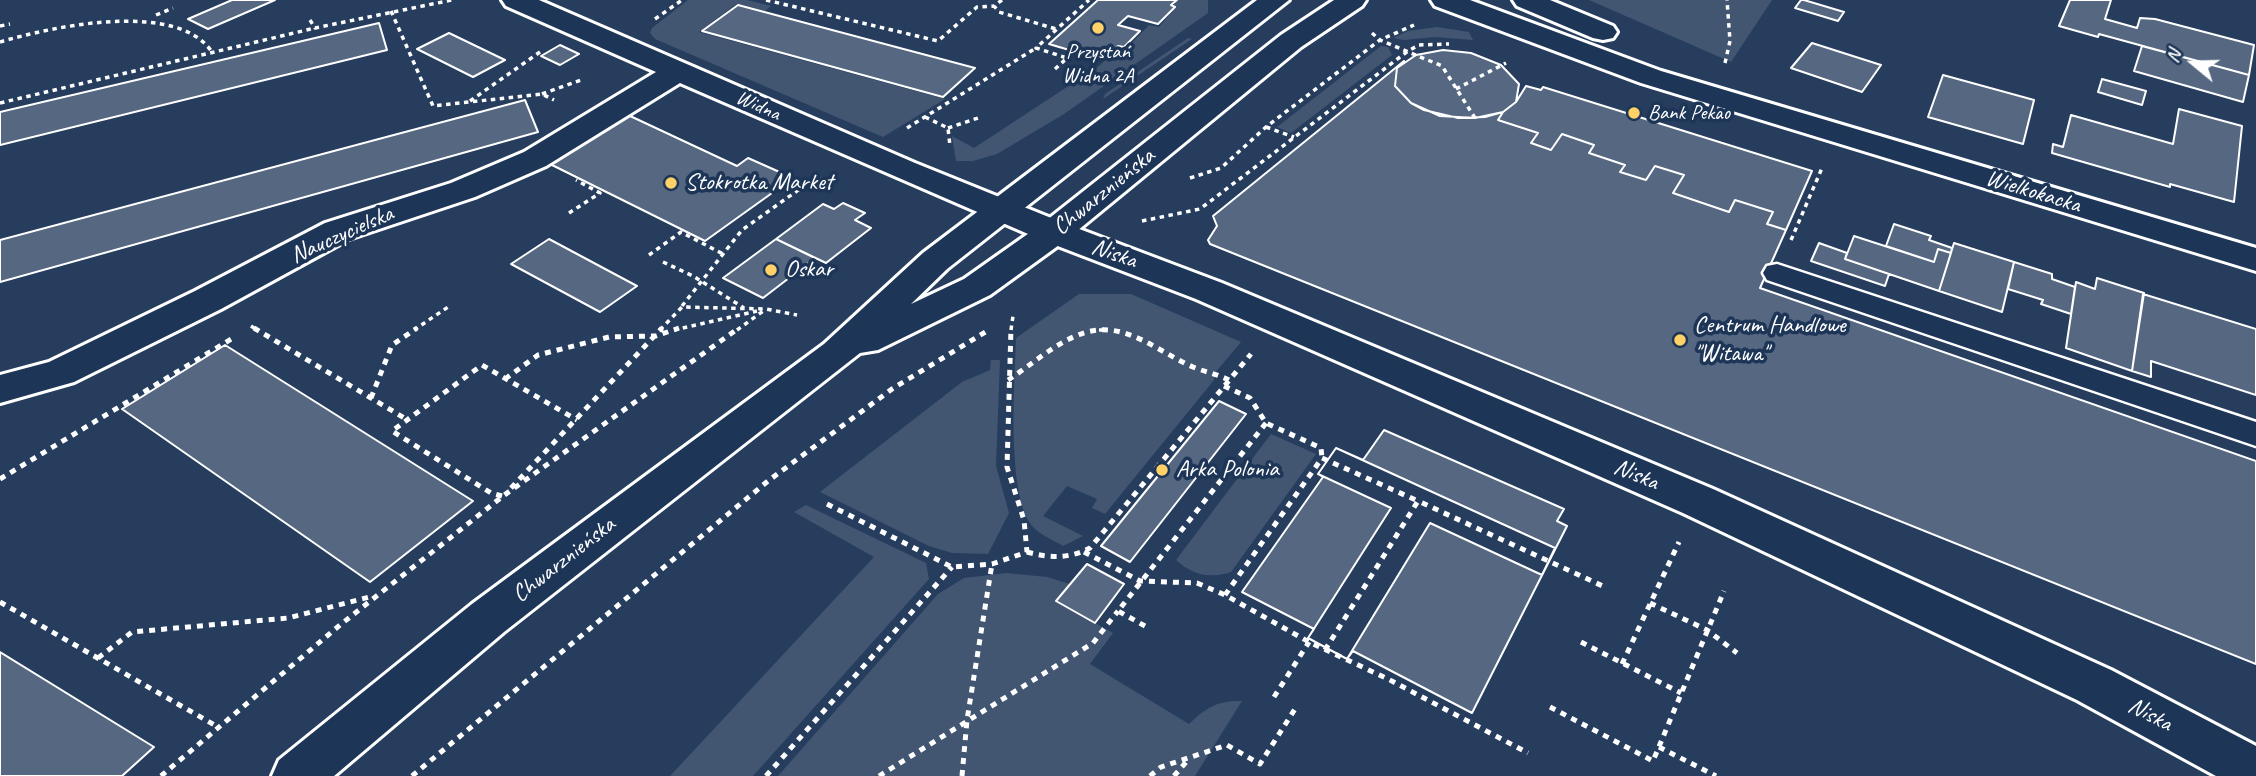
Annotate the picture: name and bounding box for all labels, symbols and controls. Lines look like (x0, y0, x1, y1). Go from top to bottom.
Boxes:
marker: Przystań Widna 2A (1090, 20, 1106, 36)
north arrow (2158, 28, 2228, 98)
place label: Przystań Widna 2A (1063, 39, 1133, 89)
text: N (2160, 47, 2186, 66)
street label: Widna (732, 85, 784, 127)
place label: Bank Pekao (1648, 100, 1730, 126)
marker: Bank Pekao (1626, 105, 1642, 121)
street label: Chwarznieńska (1047, 142, 1161, 242)
street label: Wielkokacka (1982, 164, 2084, 220)
place label: Stokrotka Market (685, 169, 833, 197)
marker: Stokrotka Market (663, 175, 679, 191)
street label: Nauczycielska (286, 200, 398, 270)
street label: Niska (1088, 233, 1140, 275)
place label: Oskar (785, 256, 833, 284)
marker: Oskar (763, 262, 779, 278)
place label: Centrum Handlowe "Witawa" (1694, 312, 1846, 368)
marker: Centrum Handlowe "Witawa" (1672, 332, 1688, 348)
street label: Niska (1609, 453, 1663, 497)
place label: Arka Polonia (1176, 456, 1279, 484)
marker: Arka Polonia (1154, 462, 1170, 478)
street label: Chwarznieńska (507, 511, 621, 609)
street label: Niska (2123, 692, 2177, 738)

